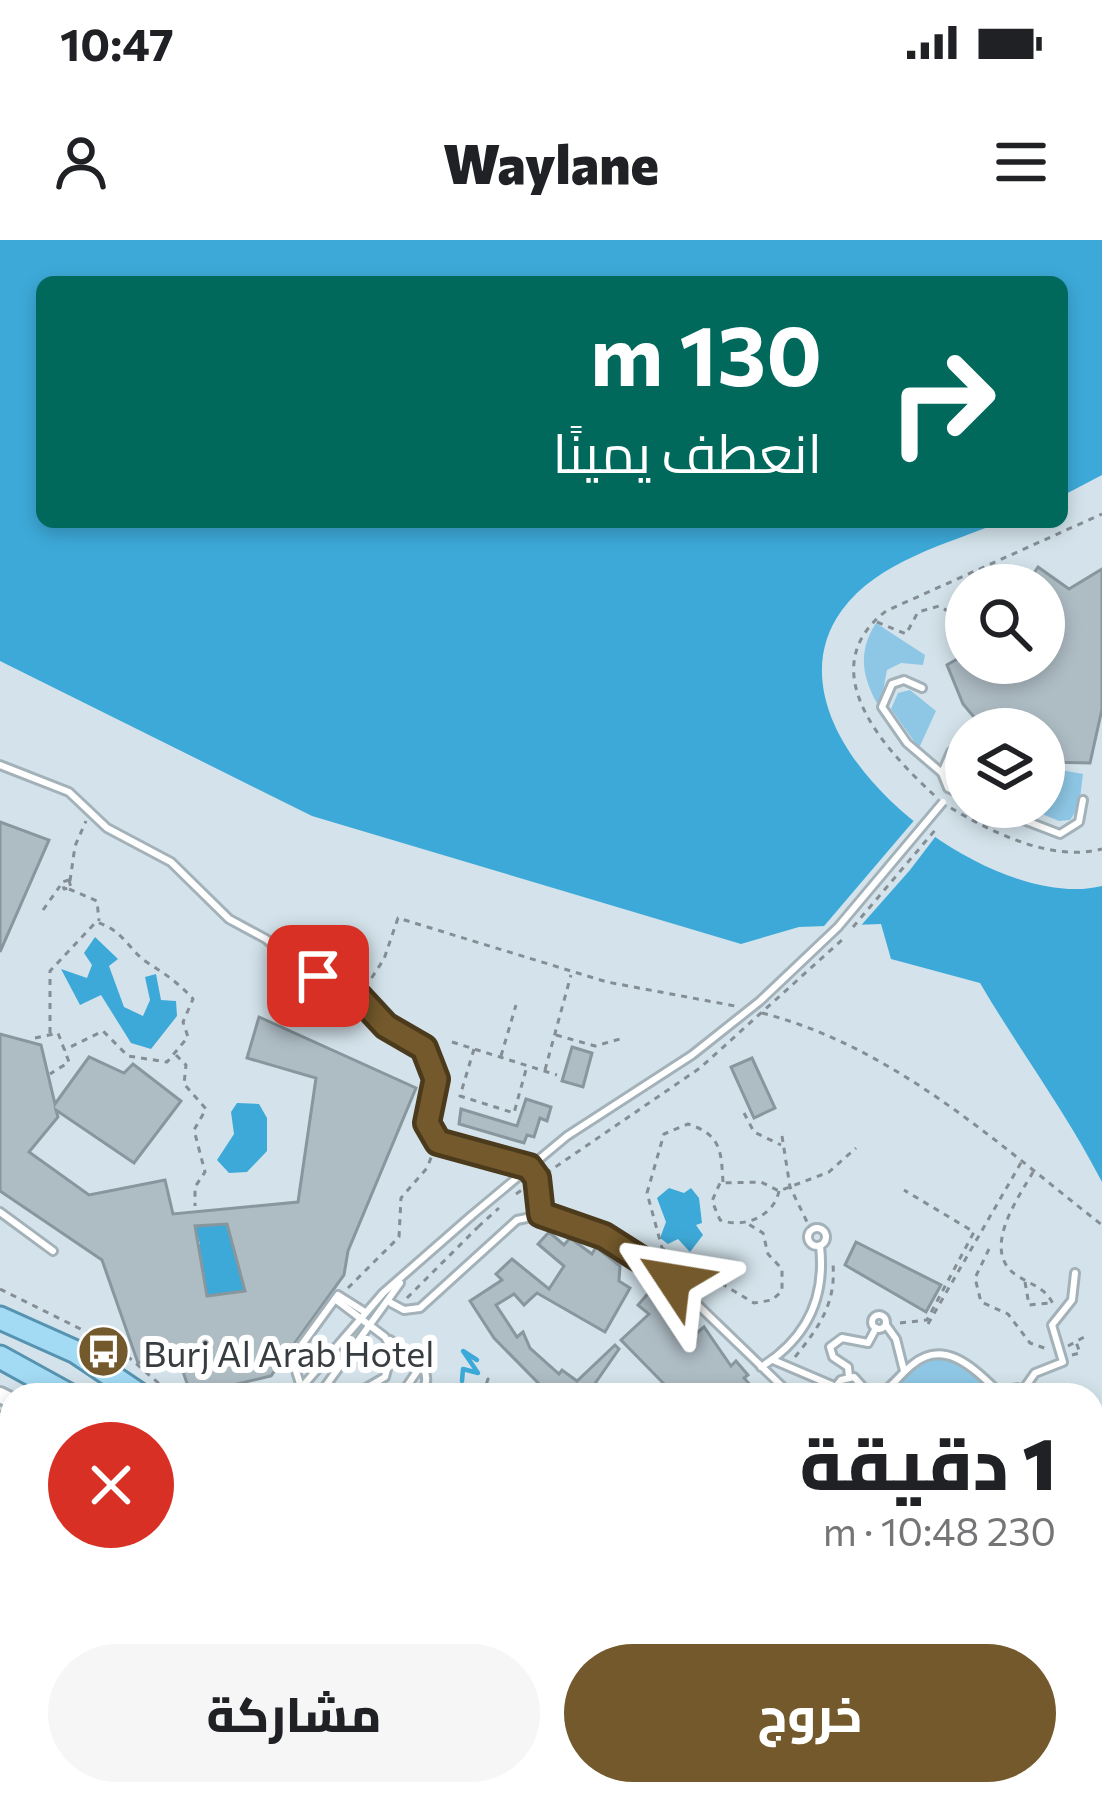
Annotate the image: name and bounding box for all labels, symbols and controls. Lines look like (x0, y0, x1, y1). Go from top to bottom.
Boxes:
text: 10:47 (60, 15, 174, 70)
icon: person (48, 129, 114, 195)
text: Waylane (443, 129, 659, 195)
icon: menu (988, 129, 1054, 195)
text: 130 m (590, 301, 822, 403)
icon: right (864, 324, 1020, 480)
text: انعطف يمينًا (552, 418, 822, 484)
map controls (945, 564, 1065, 828)
button: search (945, 564, 1065, 684)
button: layers (945, 708, 1065, 828)
pin (267, 925, 369, 1027)
icon: arrive (285, 943, 351, 1009)
position arrow (610, 1217, 736, 1343)
bus stop icon: Burj Al Arab Hotel (76, 1324, 132, 1380)
place label: Burj Al Arab Hotel (143, 1330, 434, 1374)
text: 1 دقيقة (800, 1417, 1056, 1505)
button: close (48, 1422, 174, 1548)
text: 230 m · 10:48 (823, 1506, 1056, 1554)
button: مشاركة (48, 1644, 540, 1782)
button: خروج (564, 1644, 1056, 1782)

